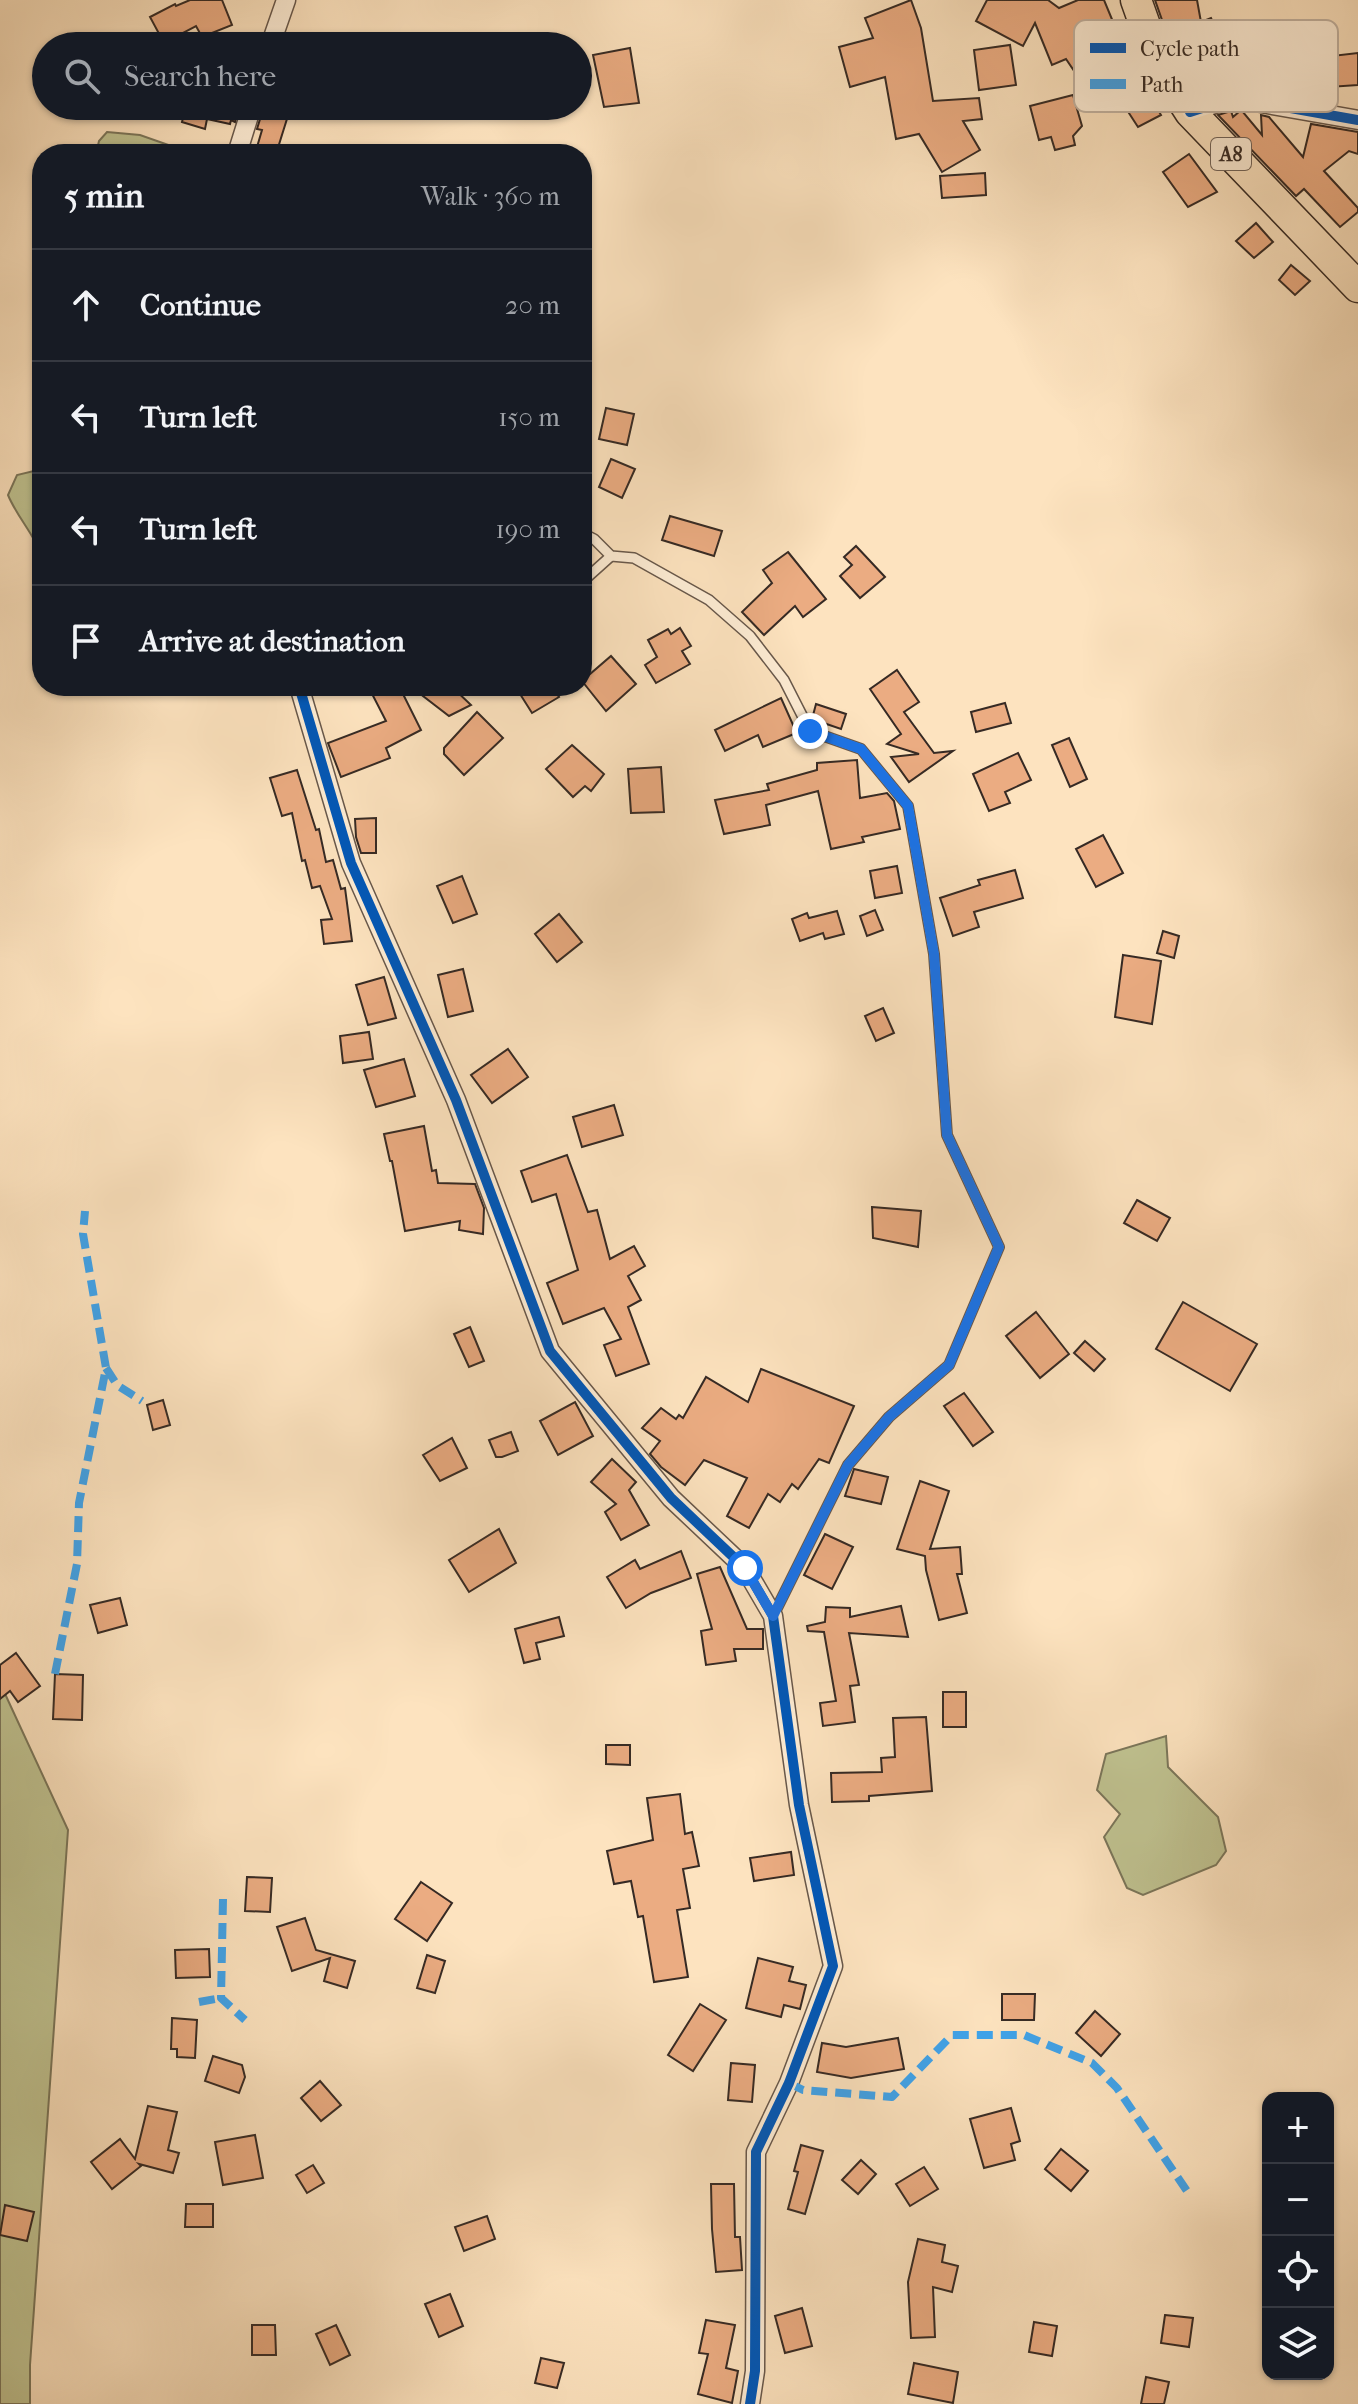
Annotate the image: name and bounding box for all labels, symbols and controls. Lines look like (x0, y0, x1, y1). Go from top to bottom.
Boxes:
legend (1074, 20, 1338, 112)
search box (32, 32, 592, 120)
text: Cycle path (1140, 36, 1240, 62)
icon: search (60, 54, 104, 98)
text: Search here (124, 59, 276, 94)
text: Path (1140, 72, 1184, 98)
road number: A8 (1211, 138, 1251, 170)
text: 5 min (64, 176, 144, 216)
text: Walk · 360 m (421, 181, 560, 212)
icon: ahead (64, 283, 108, 327)
text: Continue (140, 288, 261, 323)
text: 20 m (505, 290, 560, 321)
icon: left (64, 395, 108, 439)
text: Turn left (140, 400, 257, 435)
text: 150 m (498, 402, 560, 433)
icon: left (64, 507, 108, 551)
text: Turn left (140, 512, 257, 547)
text: 190 m (496, 514, 560, 545)
icon: arrive (64, 619, 108, 663)
text: Arrive at destination (140, 624, 405, 659)
route end (792, 713, 828, 749)
route start (727, 1550, 763, 1586)
map controls (1262, 2092, 1334, 2380)
button: + (1262, 2092, 1334, 2164)
button: − (1262, 2164, 1334, 2236)
button: locate (1262, 2236, 1334, 2308)
button: layers (1262, 2308, 1334, 2380)

